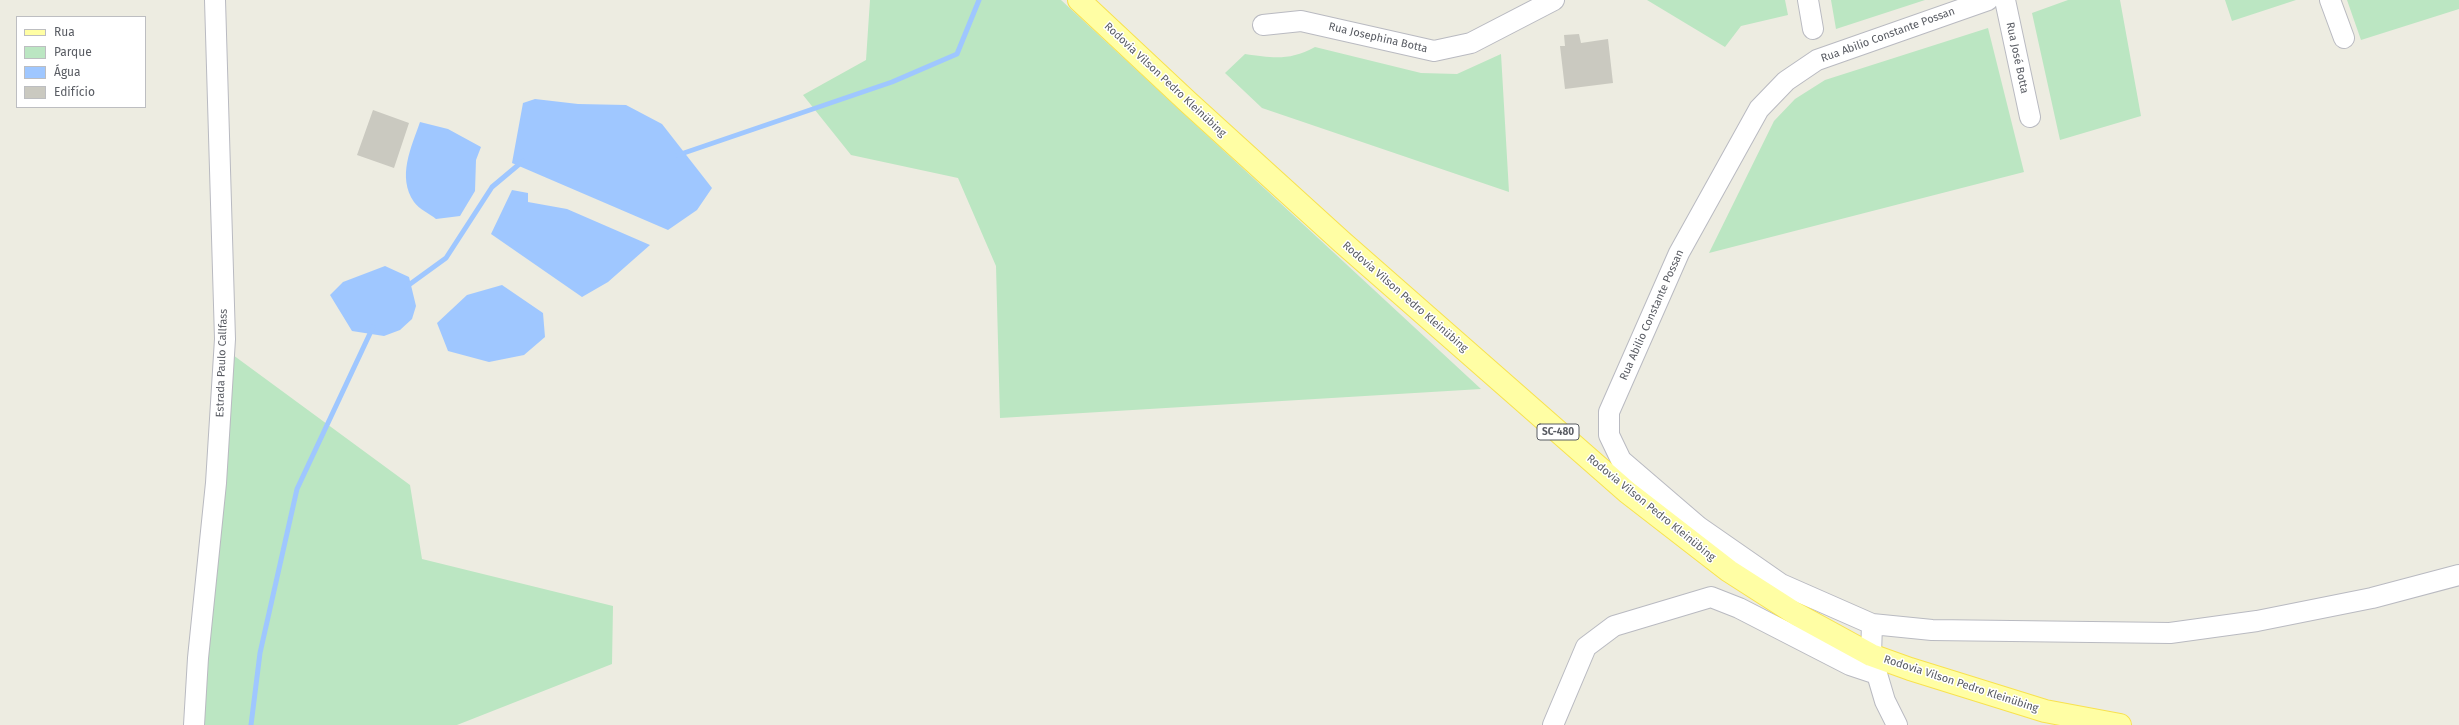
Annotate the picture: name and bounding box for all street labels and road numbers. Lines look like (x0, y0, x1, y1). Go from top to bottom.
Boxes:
street label: Rua Abilio Constante Possan (1819, 5, 1957, 65)
street label: Rodovia Vilson Pedro Kleinübing (1101, 20, 1229, 140)
street label: Rua Josephina Botta (1327, 20, 1429, 56)
street label: Rua José Botta (2003, 21, 2031, 95)
street label: Rodovia Vilson Pedro Kleinübing (1340, 239, 1470, 355)
street label: Rua Abilio Constante Possan (1617, 248, 1687, 382)
street label: Estrada Paulo Callfass (214, 308, 230, 418)
road number: SC-480 (1537, 424, 1579, 440)
street label: Rodovia Vilson Pedro Kleinübing (1584, 452, 1718, 564)
street label: Rodovia Vilson Pedro Kleinübing (1882, 653, 2040, 715)

